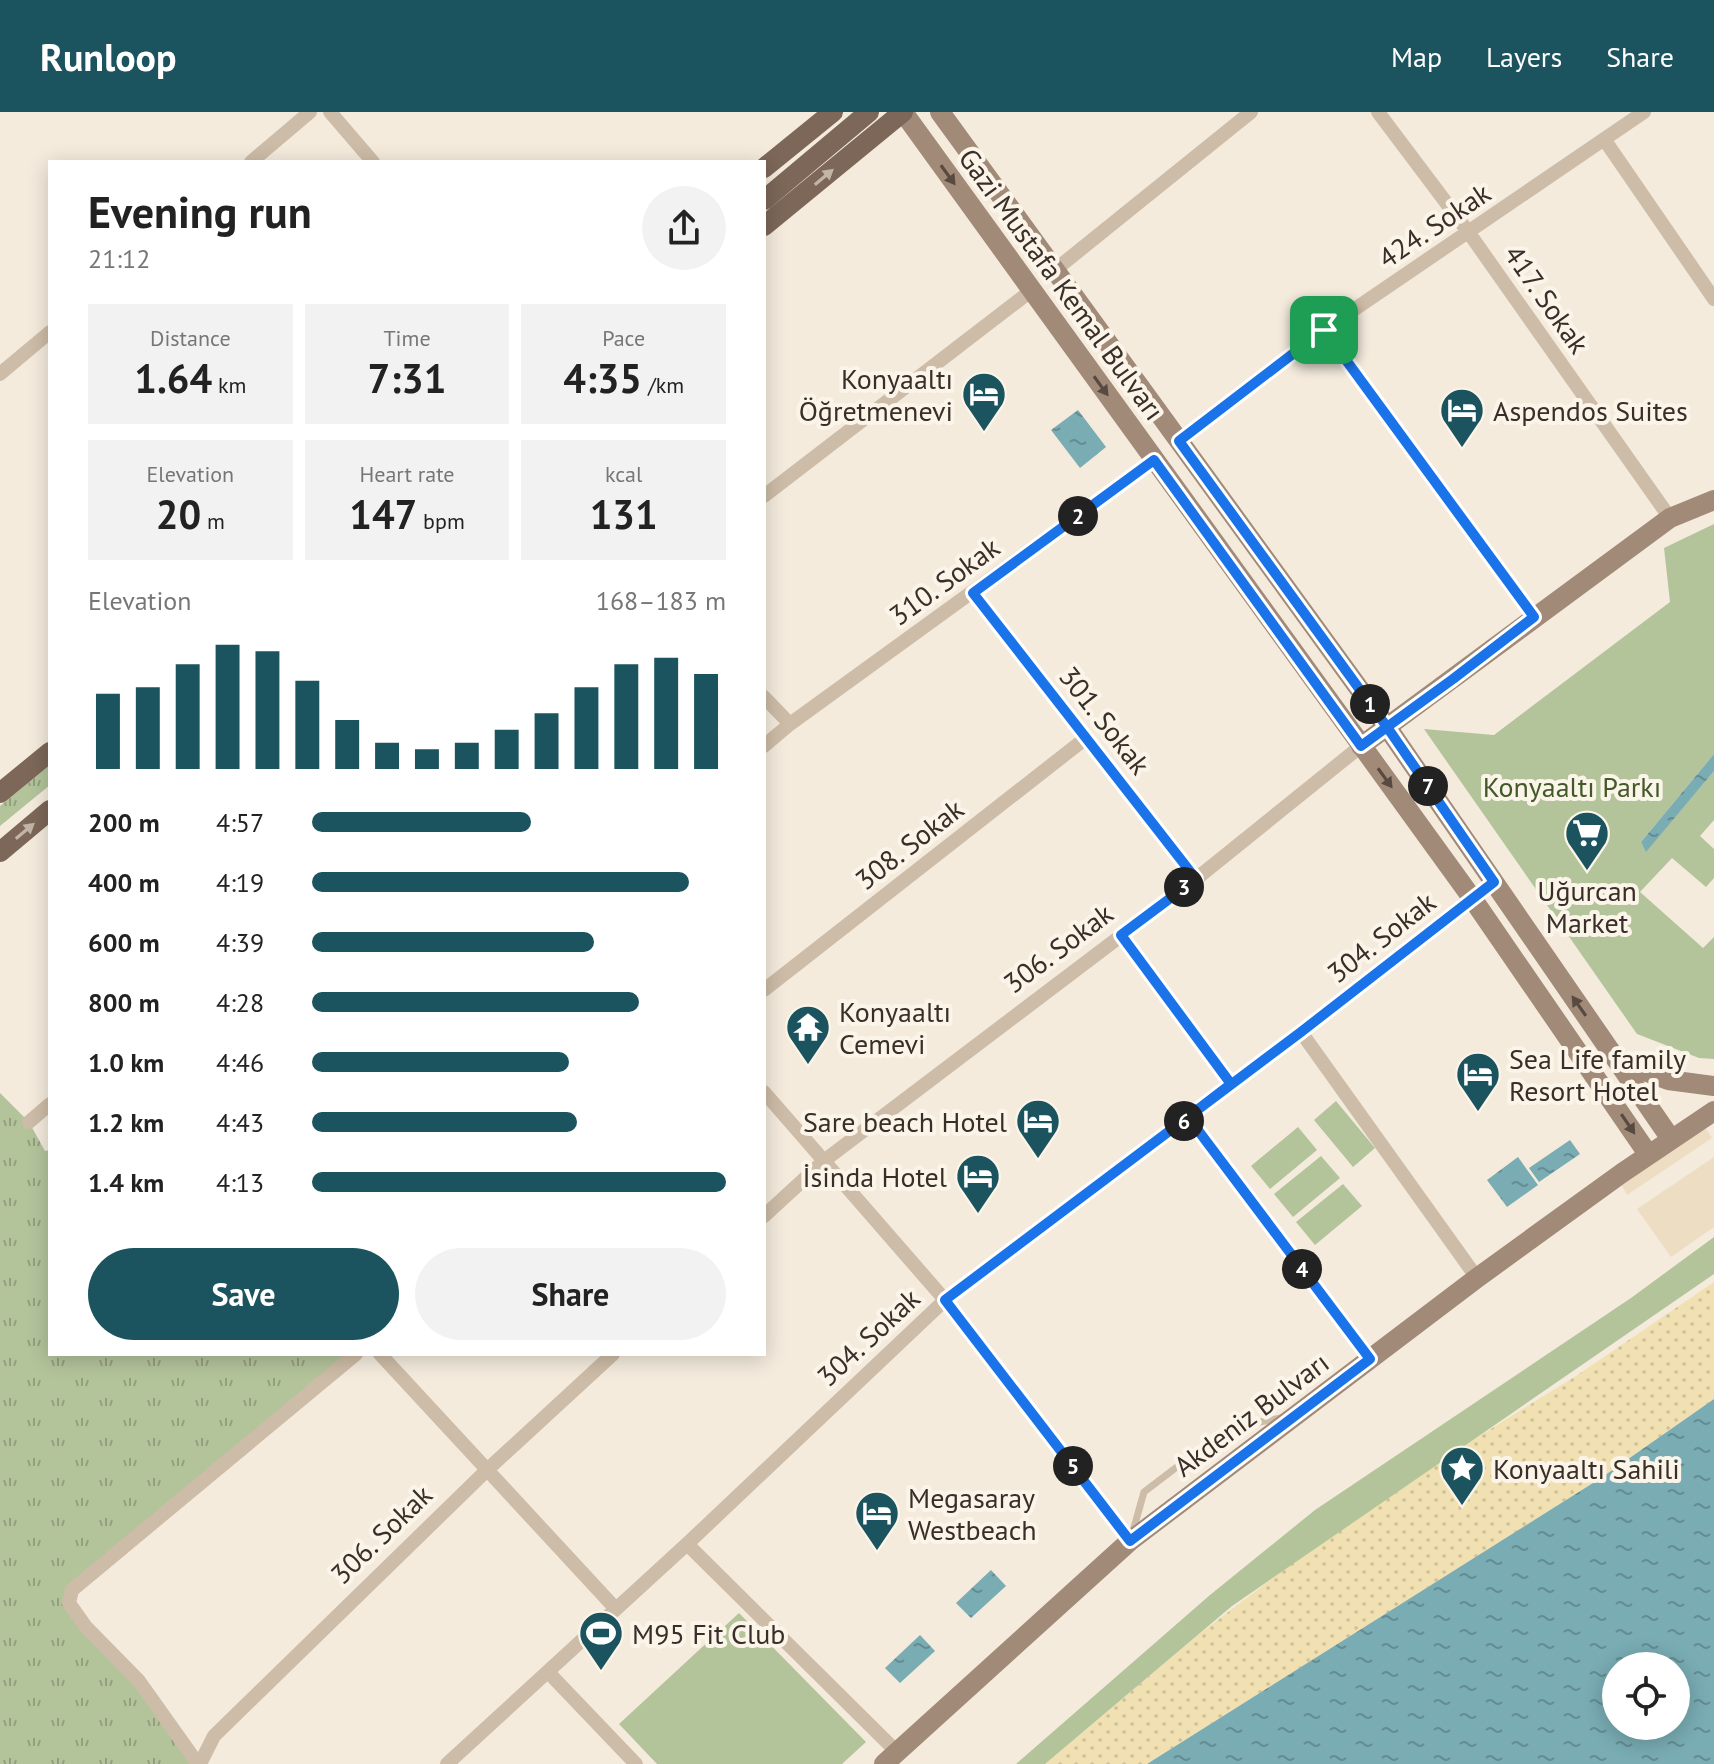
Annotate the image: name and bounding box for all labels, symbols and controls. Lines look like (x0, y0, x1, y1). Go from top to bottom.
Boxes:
text: Runloop (40, 32, 177, 81)
text: Map (1391, 38, 1442, 75)
text: Layers (1486, 38, 1562, 75)
text: Share (1606, 38, 1674, 75)
street label: Gazi Mustafa Kemal Bulvarı (951, 141, 1173, 427)
one-way arrow (940, 165, 956, 186)
one-way arrow (814, 169, 834, 186)
street label: 424. Sokak (1371, 174, 1498, 276)
text: Evening run (88, 183, 312, 240)
button: share (642, 186, 726, 270)
street label: 417. Sokak (1496, 237, 1598, 361)
text: 21:12 (88, 242, 150, 275)
pin (1290, 296, 1358, 364)
icon: arrive (1302, 308, 1346, 352)
text: Distance (150, 324, 231, 352)
text: Time (383, 324, 431, 352)
text: Pace (602, 324, 645, 352)
text: 1.64 (134, 352, 212, 404)
text: 7:31 (368, 352, 446, 404)
text: 4:35 (563, 352, 642, 404)
place label: Konyaaltı Öğretmenevi (799, 360, 953, 429)
hotel icon: Konyaaltı Öğretmenevi (960, 370, 1008, 433)
text: km (212, 371, 246, 399)
text: /km (642, 371, 684, 399)
one-way arrow (1093, 375, 1108, 396)
hotel icon: Aspendos Suites (1438, 386, 1486, 449)
place label: Aspendos Suites (1493, 392, 1688, 429)
text: Elevation (147, 460, 234, 488)
text: Heart rate (359, 460, 455, 488)
text: kcal (605, 460, 642, 488)
text: 20 (156, 488, 201, 540)
text: 147 (349, 488, 417, 540)
text: 131 (590, 488, 658, 540)
pin: 2 (1058, 496, 1098, 536)
text: 2 (1072, 502, 1084, 530)
text: m (201, 507, 225, 535)
text: bpm (417, 507, 465, 535)
street label: 310. Sokak (881, 528, 1007, 633)
text: Elevation (88, 584, 192, 617)
text: 168–183 m (596, 584, 726, 617)
street label: 301. Sokak (1051, 658, 1159, 782)
pin: 1 (1350, 684, 1390, 724)
text: 1 (1364, 690, 1376, 718)
pin: 7 (1408, 766, 1448, 806)
one-way arrow (1376, 768, 1392, 788)
park label: Konyaaltı Parkı (1483, 768, 1661, 805)
text: 7 (1422, 772, 1434, 800)
street label: 308. Sokak (847, 790, 971, 898)
text: 200 m (88, 806, 160, 839)
text: 4:57 (216, 806, 264, 839)
supermarket icon: Uğurcan Market (1563, 809, 1611, 872)
one-way arrow (15, 823, 35, 840)
text: 400 m (88, 866, 160, 899)
text: 4:19 (216, 866, 264, 899)
pin: 3 (1164, 867, 1204, 907)
place label: Uğurcan Market (1537, 872, 1637, 941)
text: 3 (1178, 873, 1190, 901)
street label: 304. Sokak (1319, 883, 1443, 991)
street label: 306. Sokak (996, 894, 1121, 1001)
text: 600 m (88, 926, 160, 959)
text: 4:39 (216, 926, 264, 959)
text: 800 m (88, 986, 160, 1019)
text: 4:28 (216, 986, 264, 1019)
place label: Konyaaltı Cemevi (839, 993, 951, 1062)
one-way arrow (1572, 995, 1587, 1016)
temple icon: Konyaaltı Cemevi (784, 1003, 832, 1066)
place label: Sea Life family Resort Hotel (1509, 1040, 1686, 1109)
text: 1.0 km (88, 1046, 164, 1079)
text: 4:46 (216, 1046, 264, 1079)
hotel icon: Sea Life family Resort Hotel (1454, 1050, 1502, 1113)
hotel icon: Sare beach Hotel (1014, 1097, 1062, 1160)
pin: 6 (1164, 1101, 1204, 1141)
place label: Sare beach Hotel (803, 1103, 1007, 1140)
text: 1.2 km (88, 1106, 164, 1139)
text: 4:43 (216, 1106, 264, 1139)
text: 6 (1178, 1107, 1190, 1135)
one-way arrow (1620, 1113, 1635, 1134)
hotel icon: İsinda Hotel (954, 1152, 1002, 1215)
place label: İsinda Hotel (802, 1158, 947, 1195)
text: 1.4 km (88, 1166, 164, 1199)
text: 4:13 (216, 1166, 264, 1199)
button: Save (88, 1248, 399, 1340)
button: Share (415, 1248, 726, 1340)
pin: 4 (1282, 1249, 1322, 1289)
text: 4 (1296, 1255, 1308, 1283)
street label: 304. Sokak (809, 1280, 928, 1394)
street label: Akdeniz Bulvarı (1166, 1344, 1336, 1484)
place icon: Konyaaltı Sahili (1438, 1444, 1486, 1507)
pin: 5 (1053, 1446, 1093, 1486)
place label: Konyaaltı Sahili (1493, 1450, 1680, 1487)
text: 5 (1067, 1452, 1079, 1480)
street label: 306. Sokak (322, 1476, 440, 1592)
place label: Megasaray Westbeach (908, 1479, 1037, 1548)
hotel icon: Megasaray Westbeach (853, 1489, 901, 1552)
sports icon: M95 Fit Club (577, 1609, 625, 1672)
place label: M95 Fit Club (632, 1615, 785, 1652)
map controls (1602, 1652, 1690, 1740)
button: locate (1602, 1652, 1690, 1740)

